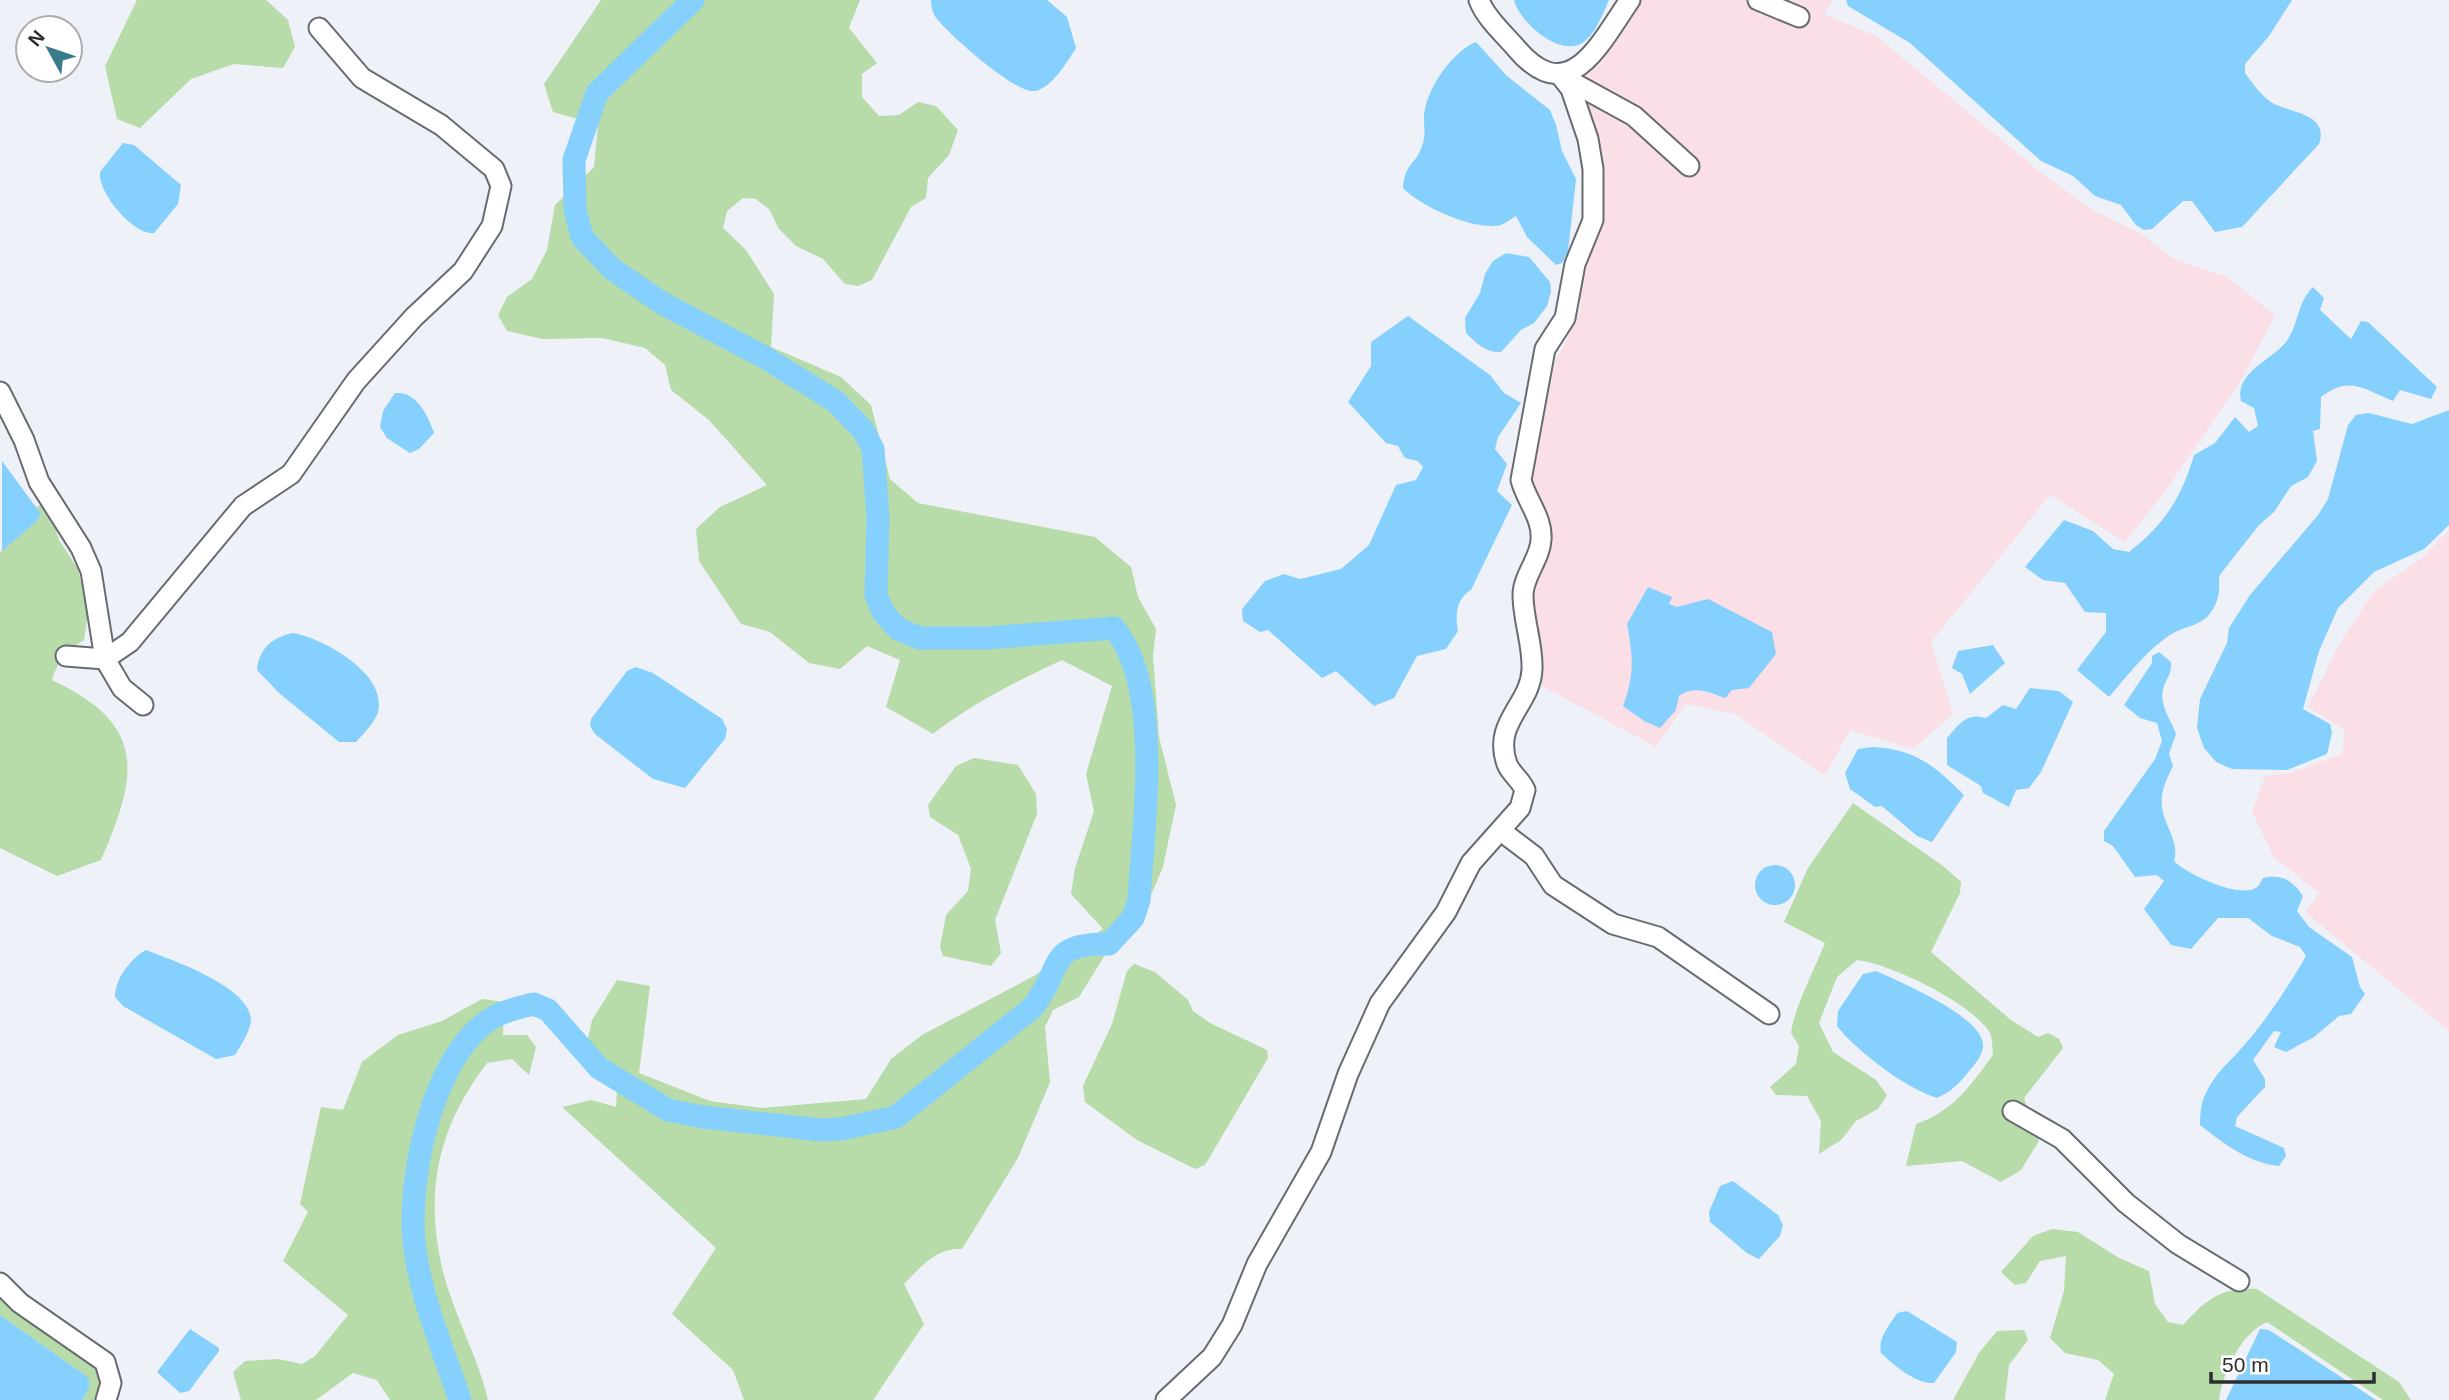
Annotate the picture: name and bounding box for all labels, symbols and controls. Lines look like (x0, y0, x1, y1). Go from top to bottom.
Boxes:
north arrow (14, 14, 84, 84)
text: N (24, 26, 49, 50)
scale bar (2211, 1340, 2374, 1384)
text: 50 m (2222, 1353, 2269, 1376)

